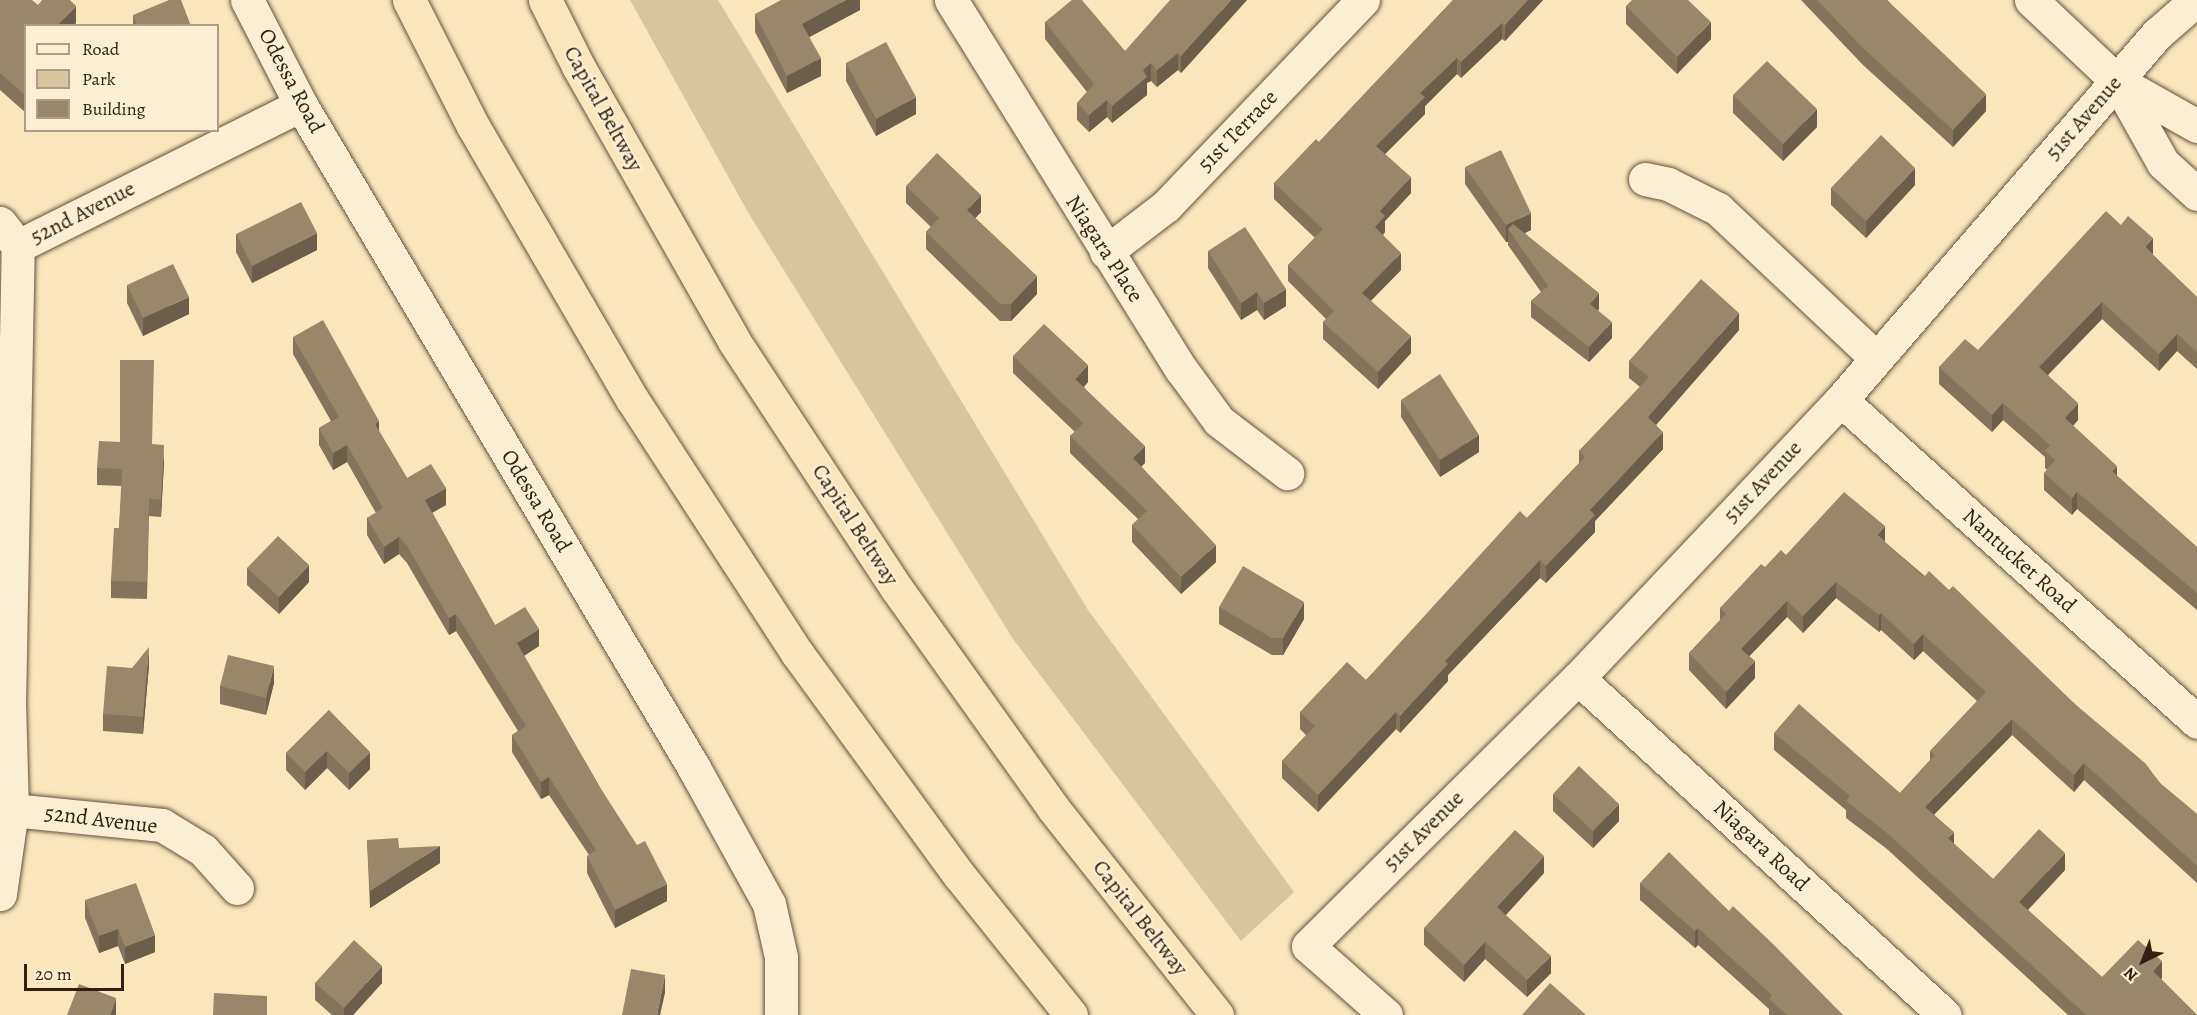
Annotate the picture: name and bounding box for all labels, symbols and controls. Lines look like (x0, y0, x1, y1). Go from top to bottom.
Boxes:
legend (24, 24, 219, 132)
street label: Odessa Road (252, 24, 330, 138)
text: Road (82, 37, 119, 61)
street label: Capital Beltway (558, 42, 648, 176)
text: Park (82, 67, 116, 91)
street label: 51st Avenue (2040, 70, 2128, 166)
street label: 51st Terrace (1192, 85, 1284, 177)
text: Building (82, 97, 146, 121)
street label: 52nd Avenue (26, 175, 140, 251)
street label: Niagara Place (1060, 190, 1148, 308)
street label: 51st Avenue (1718, 435, 1808, 529)
street label: Odessa Road (495, 445, 577, 557)
street label: Capital Beltway (806, 459, 904, 591)
street label: Nantucket Road (1957, 503, 2081, 619)
street label: 51st Avenue (1378, 785, 1470, 877)
street label: Niagara Road (1708, 795, 1814, 897)
street label: 52nd Avenue (43, 800, 159, 840)
street label: Capital Beltway (1087, 855, 1193, 981)
north arrow (2113, 931, 2173, 991)
scale bar (27, 952, 128, 990)
text: 20 m (35, 962, 72, 986)
text: N (2119, 962, 2142, 986)

